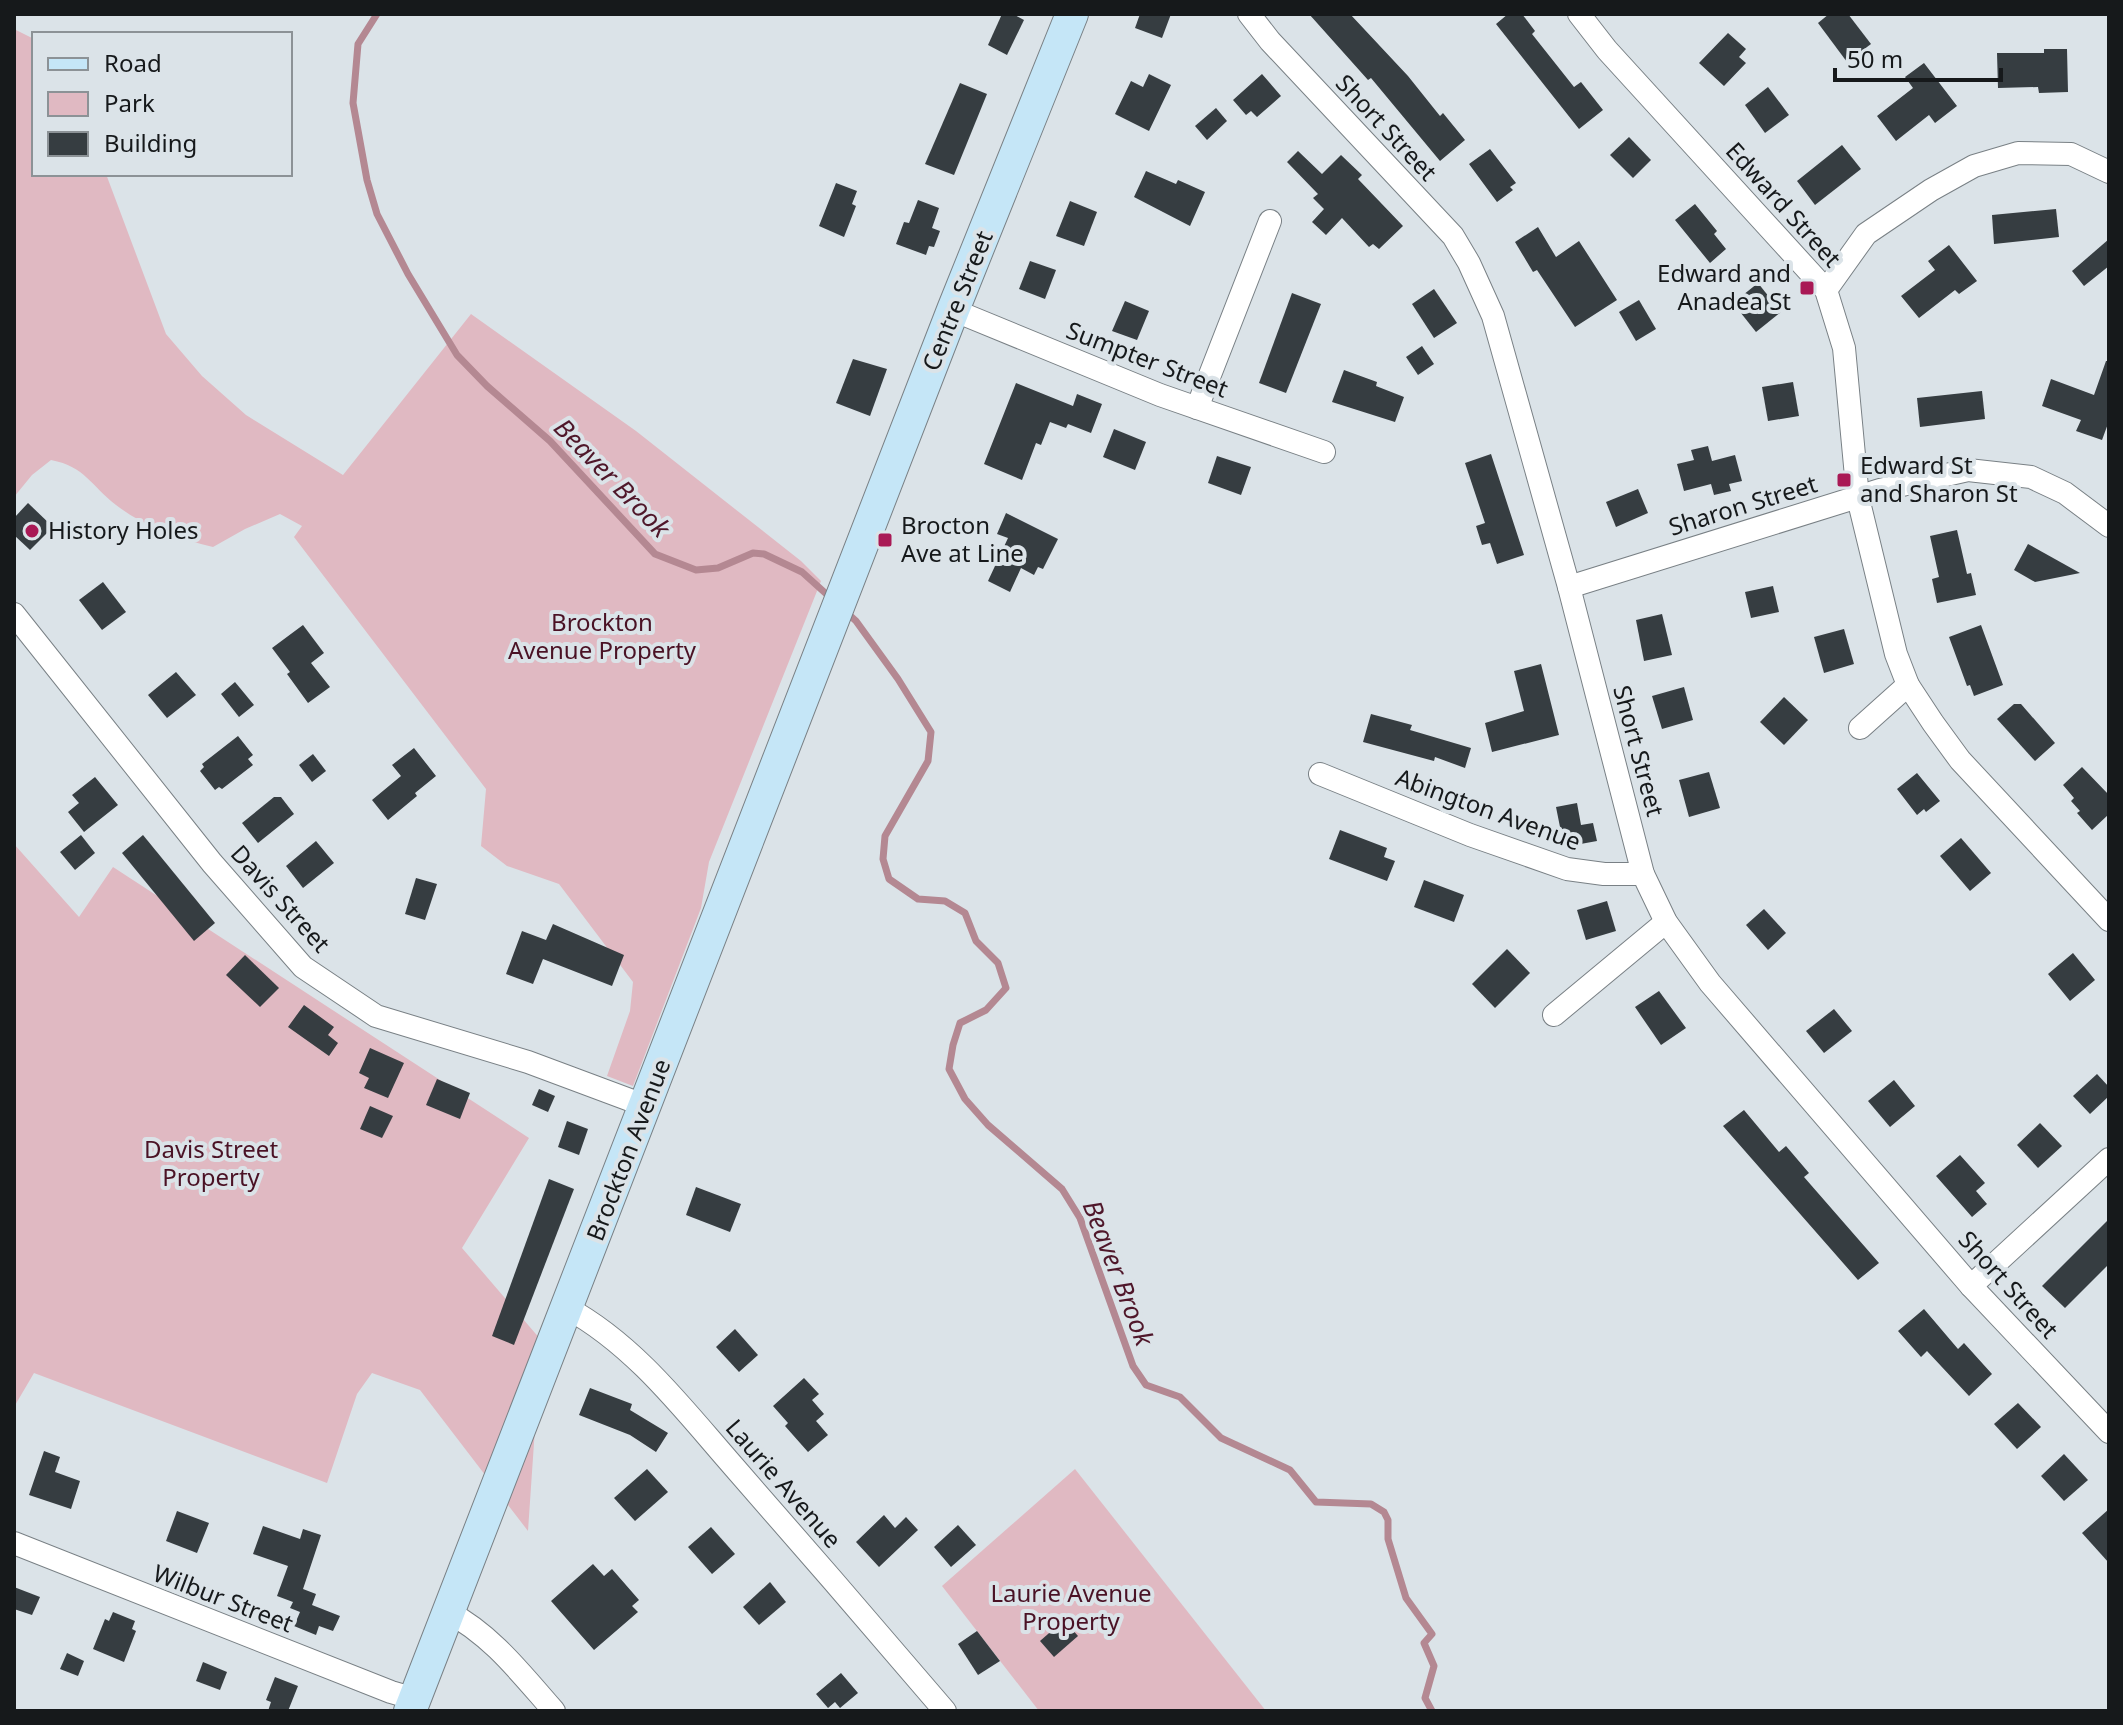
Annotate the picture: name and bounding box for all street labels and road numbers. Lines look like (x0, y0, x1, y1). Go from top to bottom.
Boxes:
street label: Short Street (1329, 67, 1445, 188)
street label: Edward Street (1719, 134, 1849, 274)
street label: Centre Street (914, 225, 1000, 375)
street label: Sumpter Street (1062, 313, 1233, 405)
street label: Sharon Street (1664, 466, 1821, 543)
street label: Short Street (1606, 681, 1673, 820)
street label: Abington Avenue (1392, 760, 1585, 857)
street label: Davis Street (224, 837, 338, 959)
street label: Brockton Avenue (578, 1054, 677, 1245)
street label: Short Street (1952, 1223, 2067, 1345)
street label: Laurie Avenue (719, 1411, 849, 1555)
street label: Wilbur Street (149, 1556, 299, 1640)

